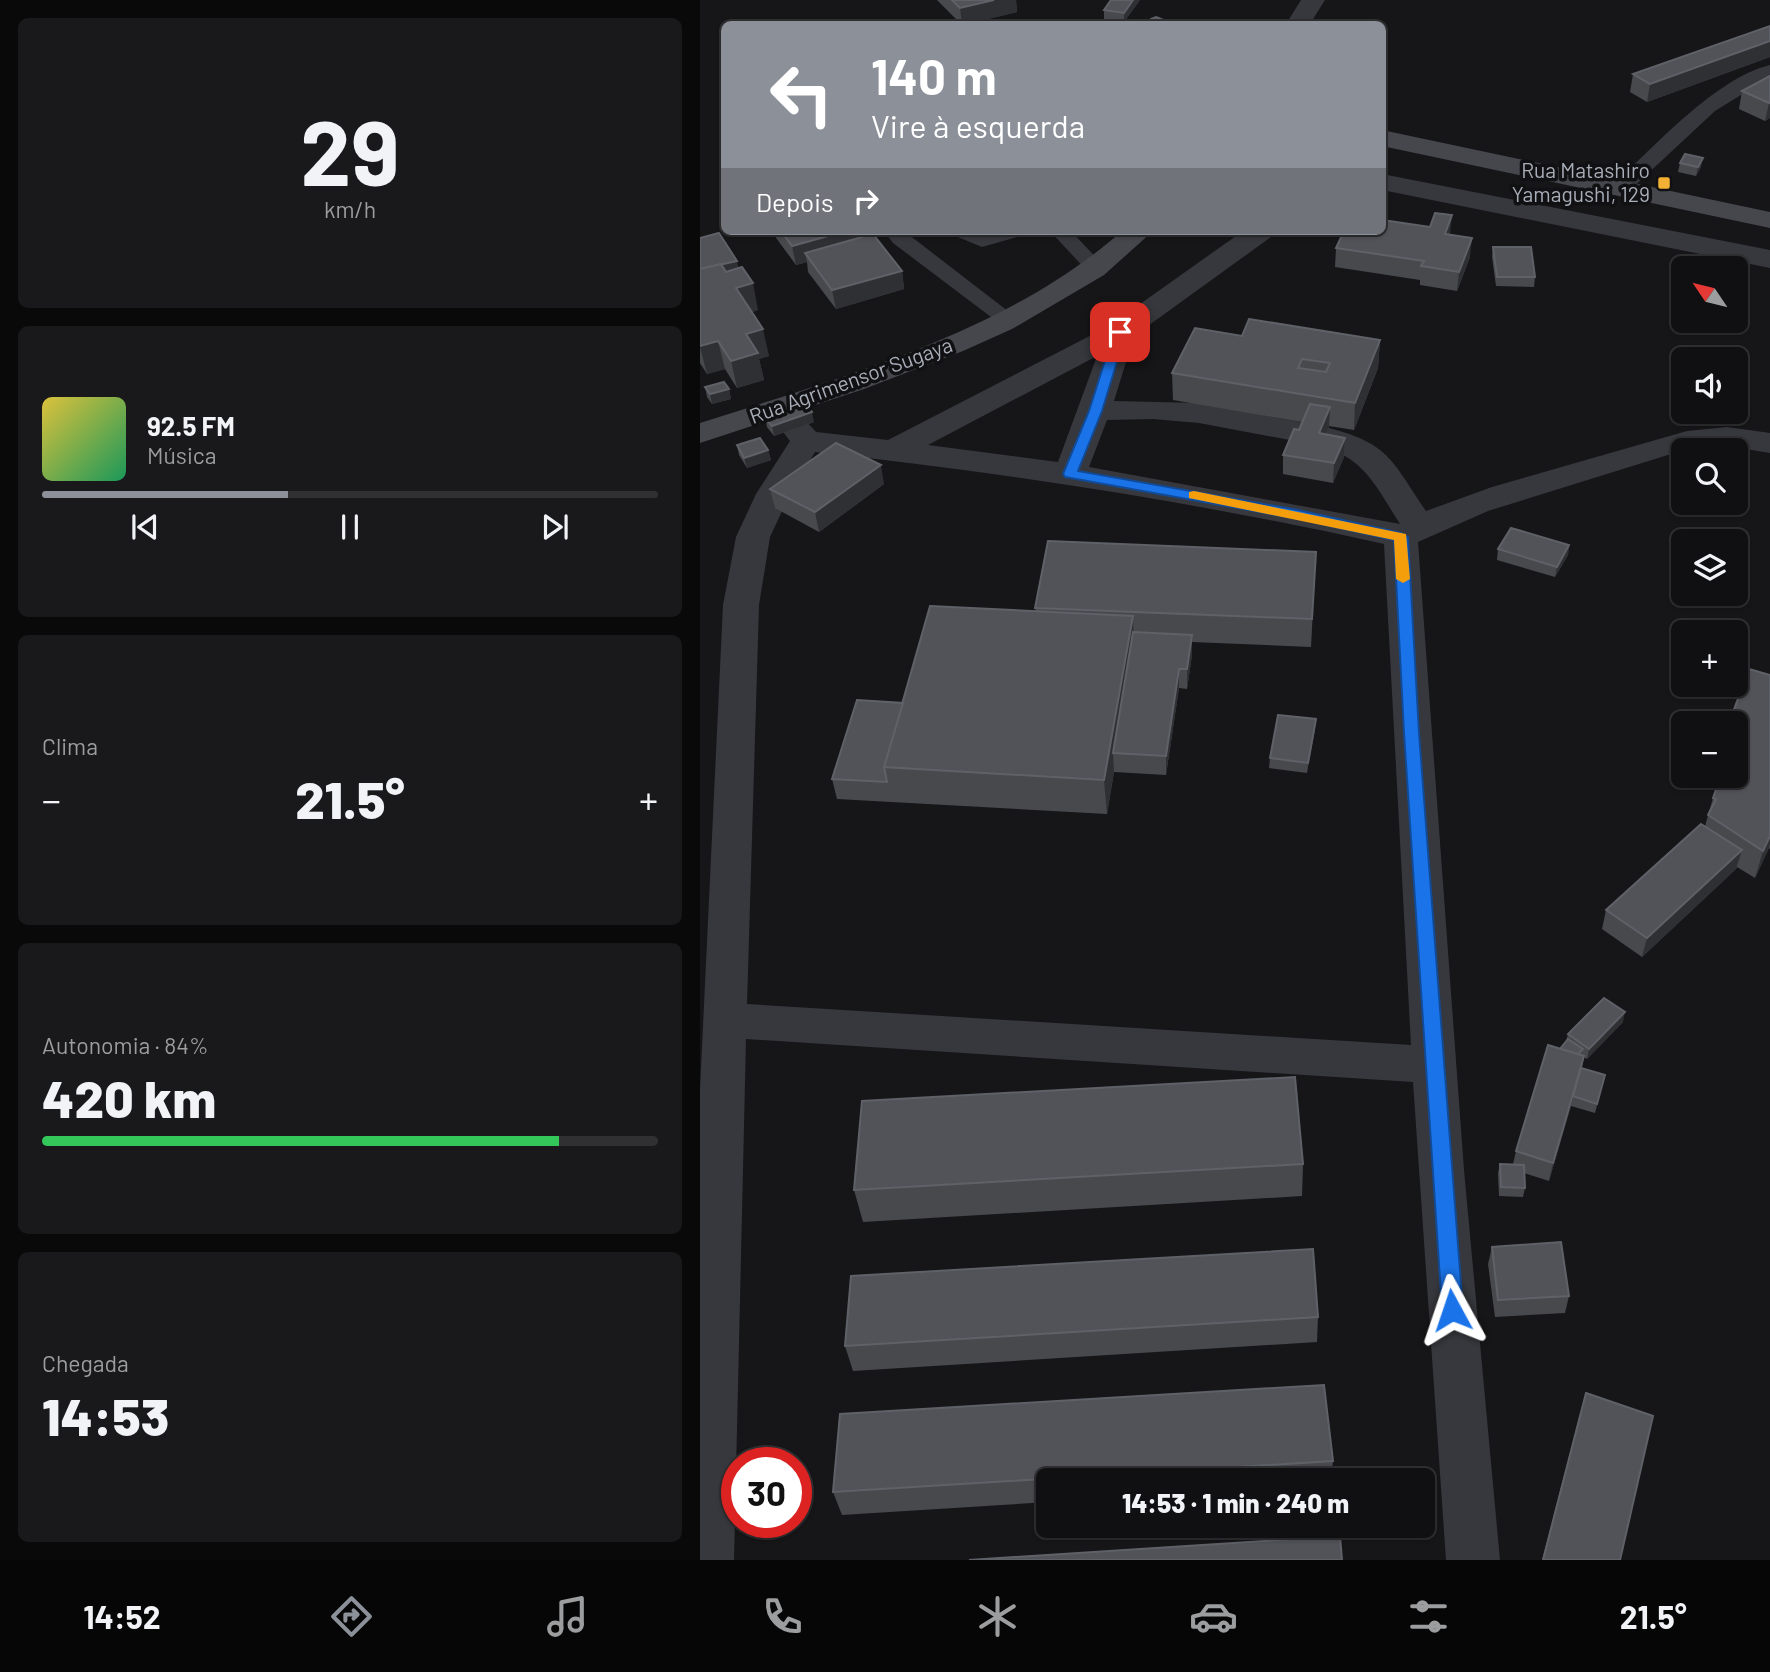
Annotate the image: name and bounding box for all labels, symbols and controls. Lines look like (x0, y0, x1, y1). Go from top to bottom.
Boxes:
text: 140 m (871, 46, 997, 105)
icon: left (756, 49, 847, 140)
text: 29 (300, 95, 400, 204)
text: Vire à esquerda (871, 106, 1085, 144)
place label: Rua Matashiro Yamagushi, 129 (1512, 157, 1650, 206)
marker: Rua Matashiro Yamagushi, 129 (1656, 175, 1672, 191)
icon: right (847, 182, 885, 220)
text: Depois (756, 186, 833, 217)
text: km/h (324, 195, 376, 223)
north arrow (1671, 256, 1748, 332)
map controls (1671, 256, 1748, 788)
pin (1090, 302, 1150, 362)
icon: arrive (1101, 313, 1139, 351)
street label: Rua Agrimensor Sugaya (746, 331, 955, 428)
button: sound (1671, 347, 1748, 424)
text: 92.5 FM (147, 410, 235, 441)
button: search (1671, 438, 1748, 515)
text: Música (147, 441, 216, 469)
icon: previous (126, 508, 164, 546)
icon: pause (331, 508, 369, 546)
icon: next (536, 508, 574, 546)
button: layers (1671, 529, 1748, 606)
button: + (1671, 620, 1748, 697)
button: − (1671, 711, 1748, 788)
text: Clima (42, 732, 98, 760)
text: 21.5° (295, 767, 405, 829)
text: − (42, 776, 61, 822)
text: + (639, 776, 658, 822)
text: Autonomia · 84% (42, 1031, 208, 1059)
text: 420 km (42, 1066, 216, 1128)
position arrow (1415, 1273, 1489, 1347)
text: Chegada (42, 1349, 129, 1377)
text: 14:53 (42, 1384, 169, 1446)
speed limit sign: 30 (721, 1447, 812, 1538)
text: 14:53 · 1 min · 240 m (1122, 1487, 1349, 1518)
icon: directions (327, 1592, 376, 1641)
icon: music (543, 1592, 592, 1641)
icon: phone (758, 1592, 807, 1641)
icon: climate (973, 1592, 1022, 1641)
icon: car (1189, 1592, 1238, 1641)
icon: filters (1404, 1592, 1453, 1641)
text: 14:52 (83, 1597, 161, 1635)
text: 21.5° (1620, 1597, 1687, 1635)

